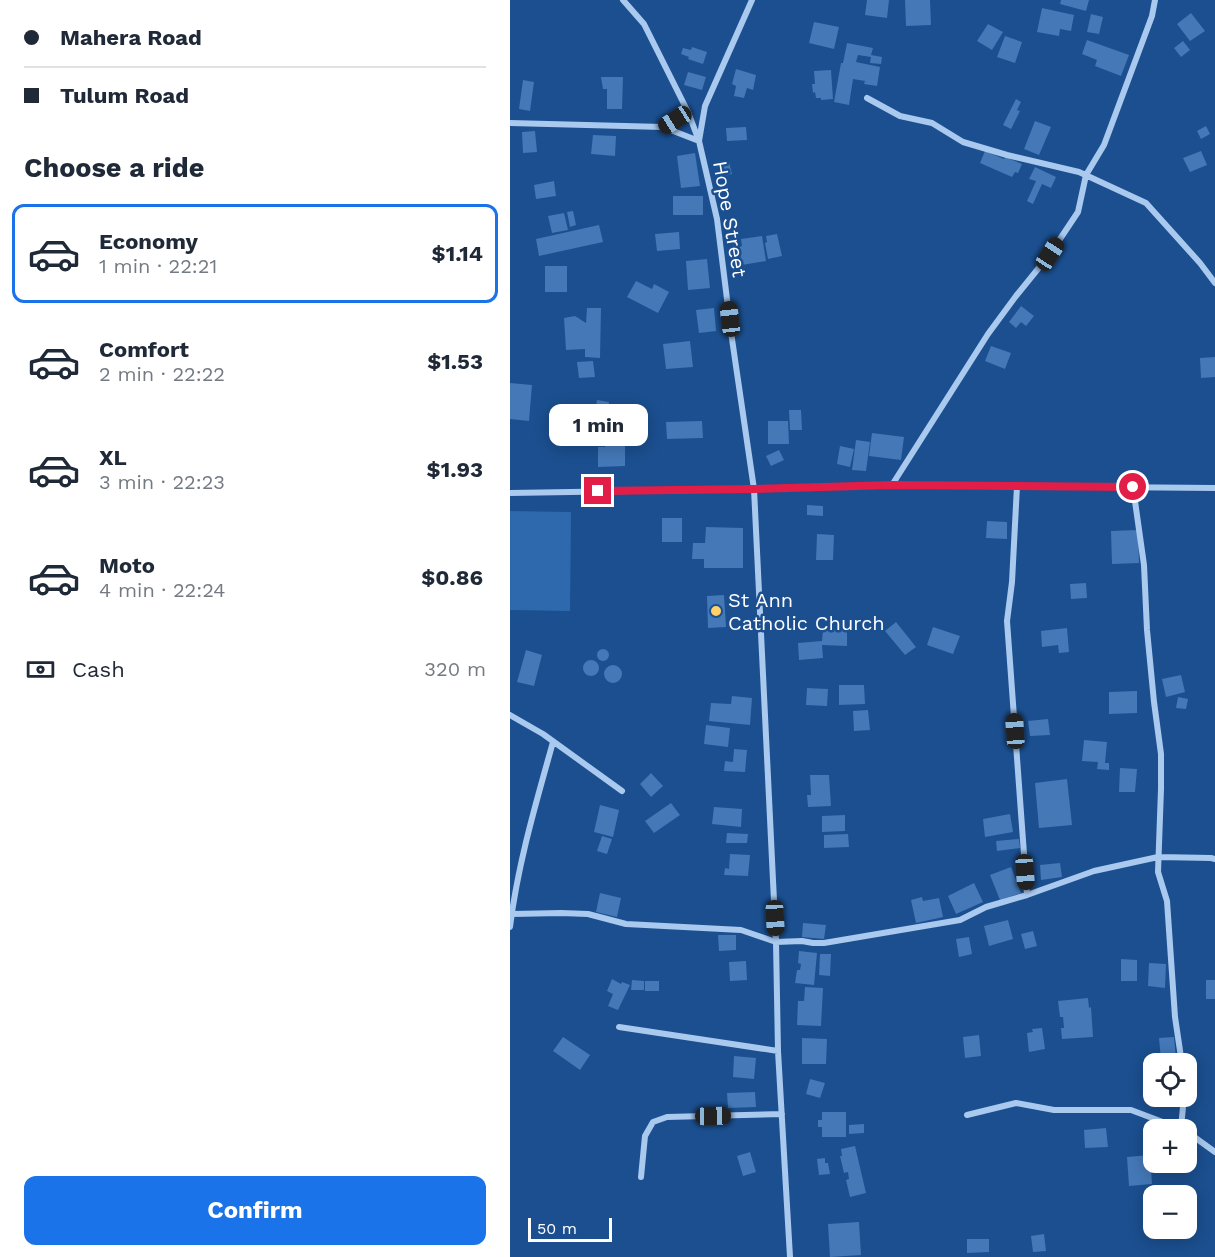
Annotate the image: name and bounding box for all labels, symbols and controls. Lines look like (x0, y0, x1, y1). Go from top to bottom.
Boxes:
text: Mahera Road (60, 25, 202, 50)
text: Tulum Road (60, 83, 189, 108)
car (655, 103, 695, 137)
text: Choose a ride (24, 152, 204, 184)
street label: Hope Street (708, 159, 752, 280)
icon: car (27, 227, 81, 281)
text: Economy (99, 229, 198, 254)
car (1033, 234, 1067, 274)
text: $1.14 (432, 241, 483, 266)
text: 1 min · 22:21 (99, 254, 217, 278)
car (719, 300, 741, 338)
icon: car (27, 335, 81, 389)
text: Comfort (99, 337, 189, 362)
text: $1.53 (427, 349, 483, 374)
text: 2 min · 22:22 (99, 362, 225, 386)
callout: 1 min (548, 404, 648, 446)
text: 1 min (573, 413, 624, 437)
icon: car (27, 443, 81, 497)
text: XL (99, 445, 127, 470)
text: $1.93 (427, 457, 483, 482)
text: 3 min · 22:23 (99, 470, 225, 494)
route start (1119, 473, 1146, 500)
route end (584, 477, 611, 504)
icon: car (27, 551, 81, 605)
text: Moto (99, 553, 155, 578)
text: $0.86 (421, 565, 483, 590)
text: 4 min · 22:24 (99, 578, 225, 602)
place label: St Ann Catholic Church (728, 588, 885, 635)
marker: St Ann Catholic Church (709, 604, 723, 618)
icon: cash (24, 653, 57, 686)
text: Cash (72, 657, 125, 682)
text: 320 m (424, 657, 486, 681)
car (1005, 712, 1025, 750)
car (1015, 853, 1035, 891)
car (765, 900, 785, 936)
map controls (1143, 1053, 1197, 1239)
button: locate (1143, 1053, 1197, 1107)
car (695, 1107, 731, 1125)
button: + (1143, 1119, 1197, 1173)
button: Confirm (24, 1176, 486, 1245)
button: − (1143, 1185, 1197, 1239)
scale bar (528, 1215, 612, 1242)
text: 50 m (537, 1219, 577, 1238)

